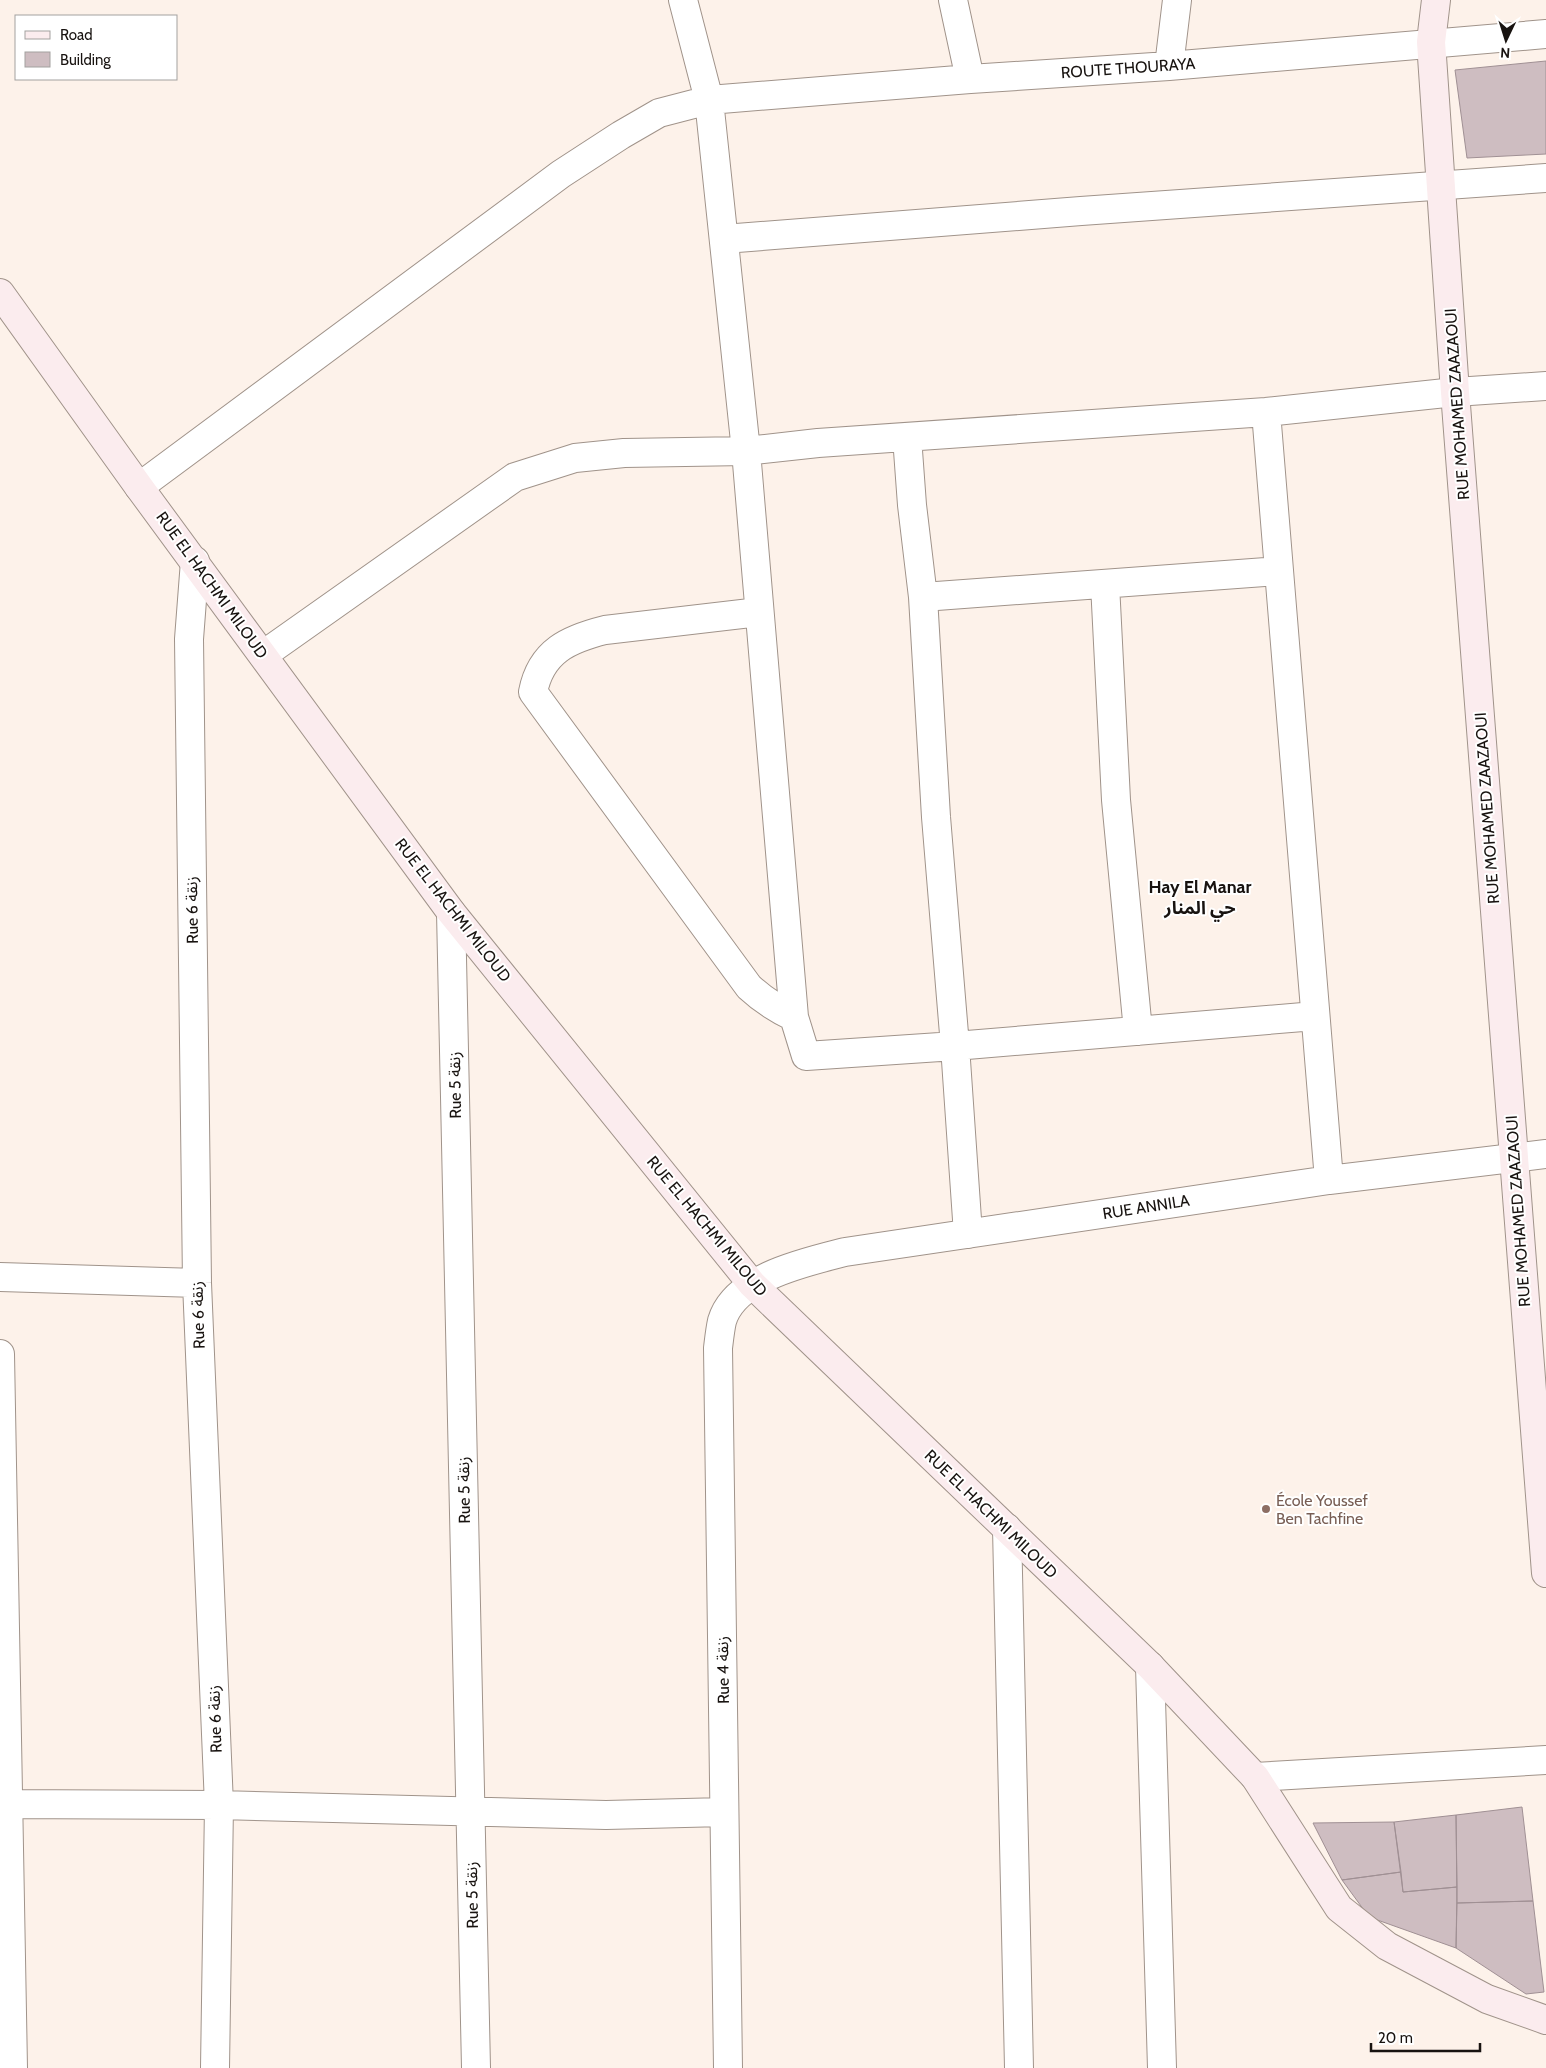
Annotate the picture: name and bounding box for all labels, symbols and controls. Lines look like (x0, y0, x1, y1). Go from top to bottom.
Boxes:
legend (15, 15, 178, 80)
north arrow (1481, 15, 1531, 65)
text: Road (60, 26, 93, 44)
text: N (1500, 44, 1511, 62)
text: Building (60, 51, 111, 69)
street label: ROUTE THOURAYA (1060, 54, 1196, 82)
street label: RUE MOHAMED ZAAZAOUI (1441, 308, 1473, 500)
street label: RUE EL HACHMI MILOUD (152, 508, 272, 662)
street label: RUE MOHAMED ZAAZAOUI (1471, 712, 1503, 904)
street label: RUE EL HACHMI MILOUD (391, 834, 515, 986)
street label: Rue 6 زنقة (182, 876, 202, 944)
district label: Hay El Manar حي المنار (1149, 876, 1252, 922)
street label: Rue 5 زنقة (445, 1051, 465, 1119)
street label: RUE MOHAMED ZAAZAOUI (1502, 1115, 1534, 1307)
street label: RUE EL HACHMI MILOUD (643, 1152, 771, 1300)
street label: RUE ANNILA (1101, 1191, 1191, 1223)
street label: Rue 6 زنقة (187, 1281, 209, 1349)
street label: RUE EL HACHMI MILOUD (921, 1446, 1061, 1582)
street label: Rue 5 زنقة (454, 1456, 474, 1524)
place label: École Youssef Ben Tachfine (1276, 1491, 1368, 1528)
marker: École Youssef Ben Tachfine (1260, 1503, 1272, 1515)
street label: Rue 4 زنقة (713, 1636, 733, 1704)
street label: Rue 6 زنقة (204, 1685, 226, 1753)
street label: Rue 5 زنقة (462, 1861, 482, 1929)
scale bar (1371, 2020, 1480, 2052)
text: 20 m (1378, 2029, 1413, 2047)

